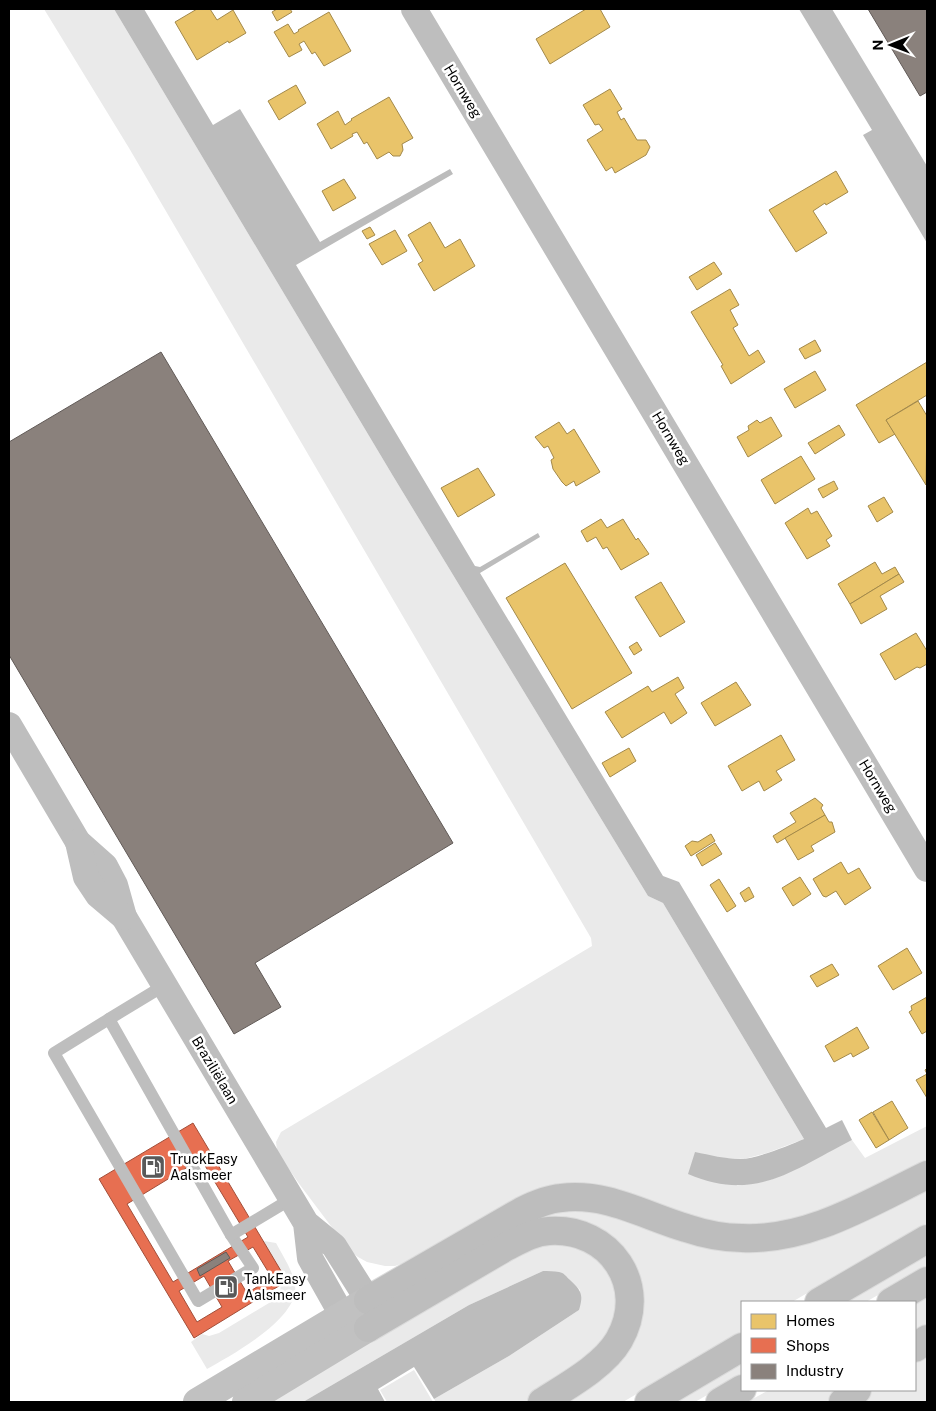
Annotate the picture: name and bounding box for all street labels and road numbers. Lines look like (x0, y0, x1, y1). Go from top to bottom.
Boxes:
street label: Hornweg (441, 61, 485, 121)
street label: Hornweg (649, 408, 693, 468)
street label: Hornweg (856, 756, 900, 816)
street label: Braziliëlaan (189, 1033, 241, 1107)

